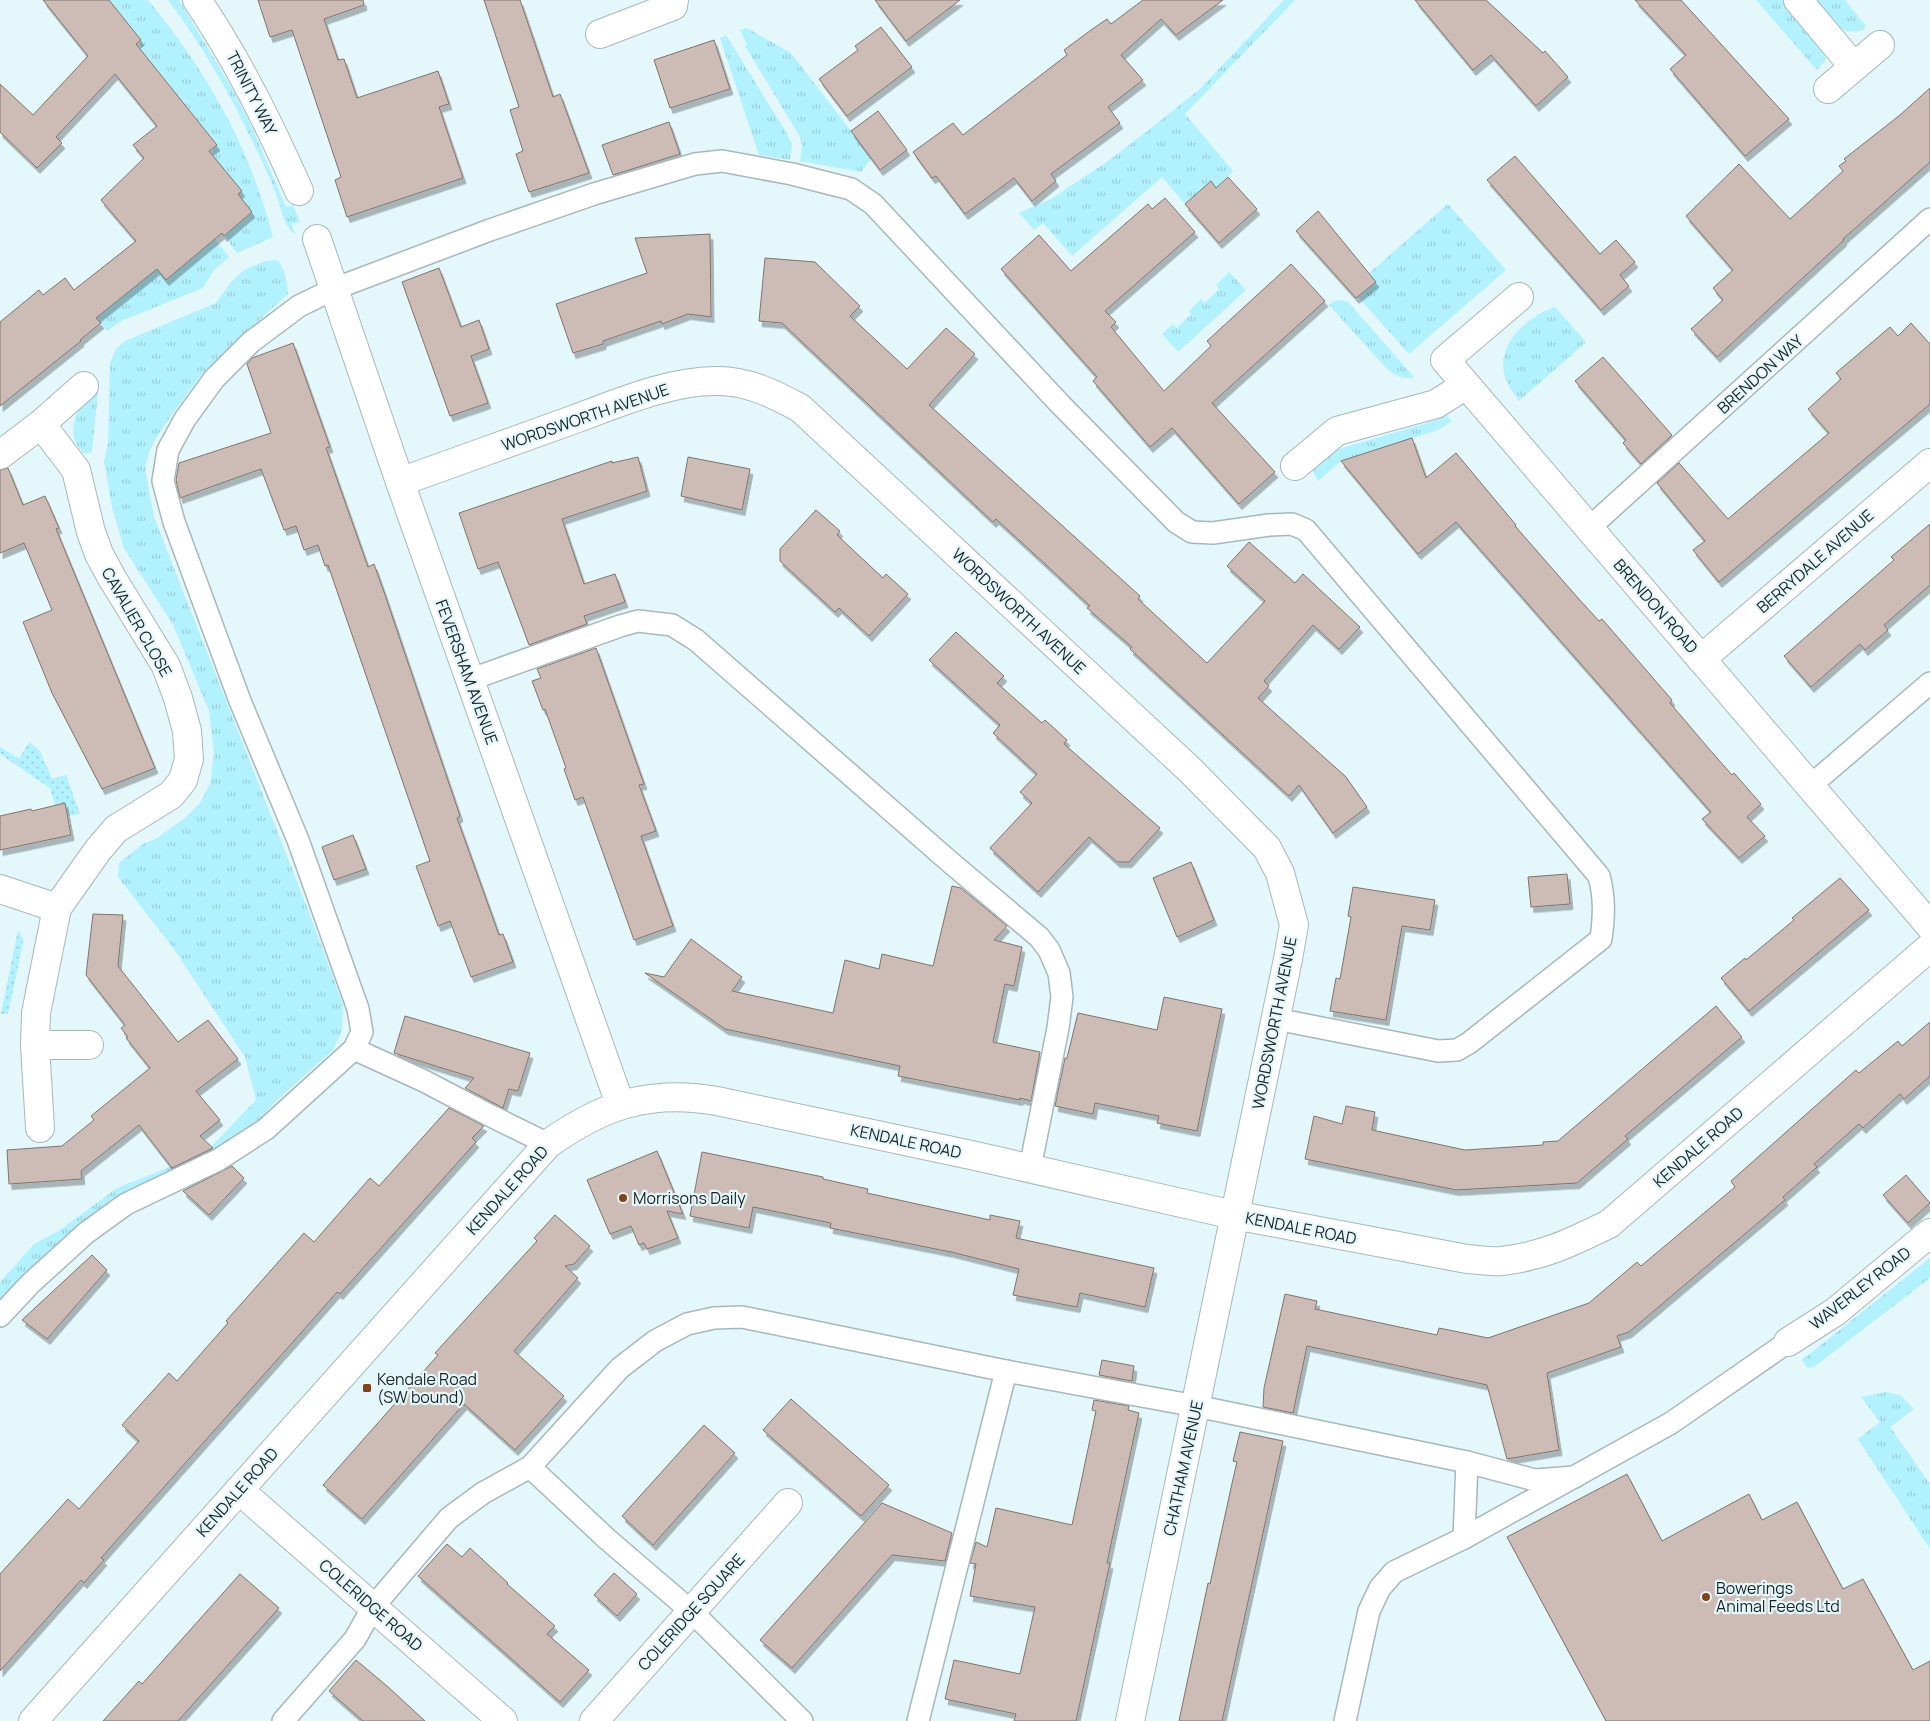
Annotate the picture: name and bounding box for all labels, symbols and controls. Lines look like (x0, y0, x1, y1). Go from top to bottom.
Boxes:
street label: TRINITY WAY (221, 47, 283, 139)
street label: BRENDON WAY (1712, 330, 1808, 418)
street label: WORDSWORTH AVENUE (498, 378, 672, 456)
street label: BERRYDALE AVENUE (1752, 504, 1878, 618)
street label: WORDSWORTH AVENUE (947, 543, 1091, 679)
street label: BRENDON ROAD (1609, 554, 1703, 658)
street label: CAVALIER CLOSE (97, 563, 177, 681)
street label: FEVERSHAM AVENUE (431, 596, 503, 748)
street label: WORDSWORTH AVENUE (1246, 935, 1302, 1111)
street label: KENDALE ROAD (1648, 1102, 1748, 1192)
street label: KENDALE ROAD (849, 1119, 964, 1164)
street label: KENDALE ROAD (461, 1141, 553, 1239)
place label: Morrisons Daily (633, 1187, 746, 1209)
marker: Morrisons Daily (617, 1192, 629, 1204)
street label: KENDALE ROAD (1244, 1206, 1359, 1250)
street label: WAVERLEY ROAD (1805, 1241, 1915, 1334)
place label: Kendale Road (SW bound) (377, 1368, 477, 1408)
marker: Kendale Road (SW bound) (361, 1382, 373, 1394)
street label: CHATHAM AVENUE (1158, 1398, 1208, 1538)
street label: KENDALE ROAD (191, 1443, 283, 1541)
street label: COLERIDGE SQUARE (633, 1549, 749, 1675)
street label: COLERIDGE ROAD (314, 1554, 428, 1656)
place label: Bowerings Animal Feeds Ltd (1716, 1577, 1840, 1617)
marker: Bowerings Animal Feeds Ltd (1700, 1591, 1712, 1603)

